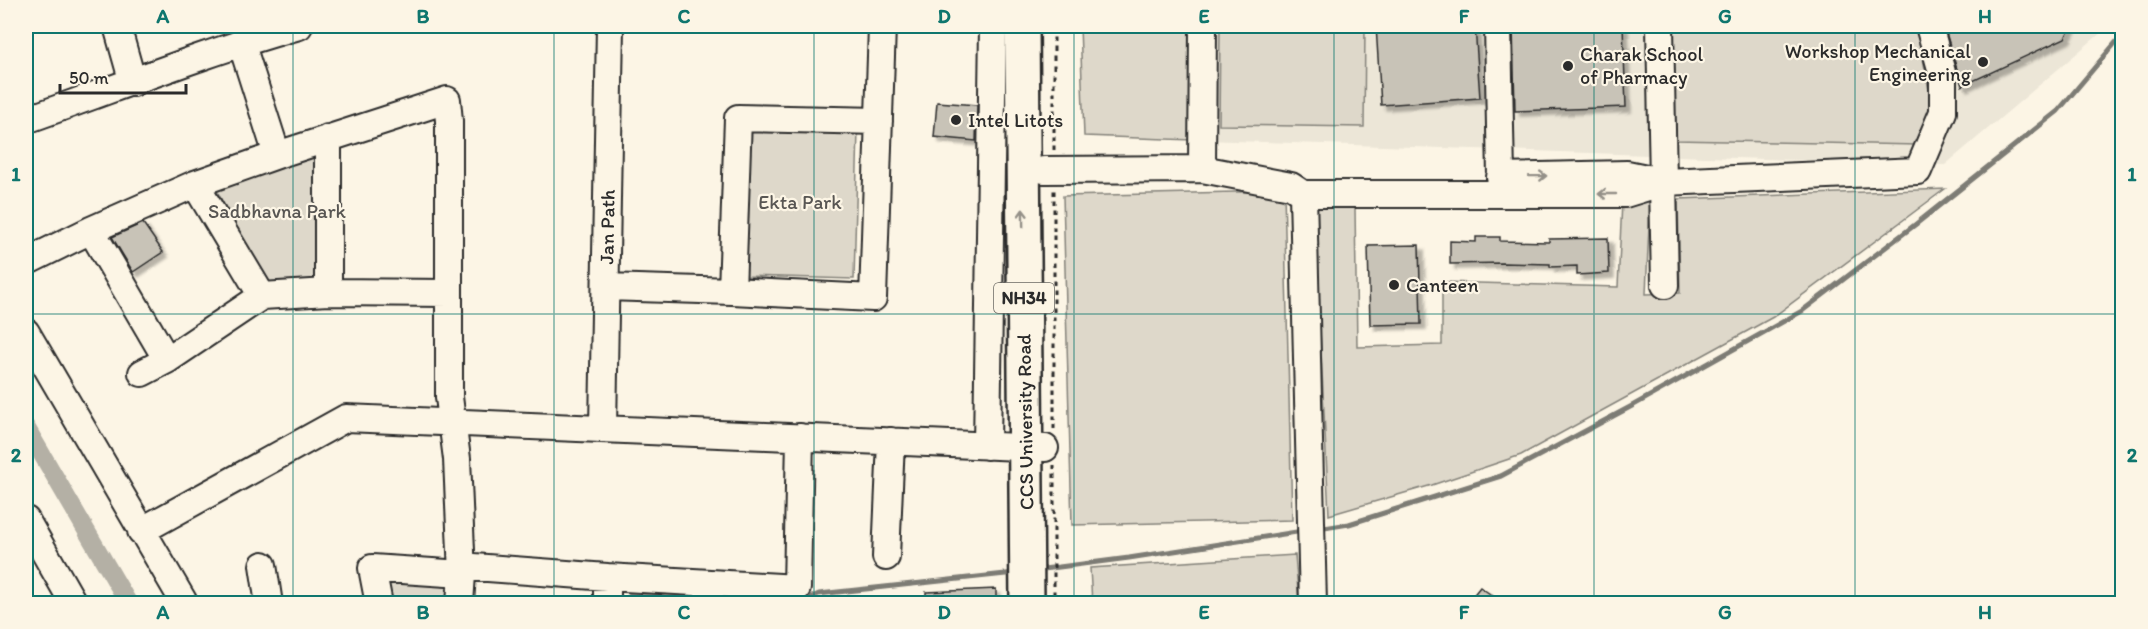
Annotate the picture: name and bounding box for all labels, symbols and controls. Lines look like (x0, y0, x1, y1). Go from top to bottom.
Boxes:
text: A (156, 4, 170, 28)
text: B (417, 4, 430, 28)
text: C (678, 4, 691, 28)
text: D (937, 4, 951, 28)
text: E (1198, 4, 1210, 28)
text: F (1459, 4, 1470, 28)
text: G (1718, 4, 1732, 28)
text: H (1978, 4, 1992, 28)
place label: Workshop Mechanical Engineering (1785, 39, 1972, 86)
place label: Charak School of Pharmacy (1580, 42, 1703, 89)
marker: Workshop Mechanical Engineering (1976, 55, 1990, 69)
scale bar (60, 57, 186, 95)
marker: Charak School of Pharmacy (1561, 59, 1575, 73)
text: 50 m (69, 67, 109, 89)
place label: Intel Litots (968, 108, 1063, 132)
marker: Intel Litots (949, 113, 963, 127)
text: 1 (11, 162, 21, 186)
text: 1 (2127, 162, 2137, 186)
one-way arrow (1528, 170, 1548, 182)
one-way arrow (1598, 188, 1618, 200)
street label: Jan Path (594, 189, 620, 265)
park label: Ekta Park (758, 190, 842, 214)
park label: Sadbhavna Park (208, 199, 347, 223)
one-way arrow (1017, 208, 1028, 228)
place label: Canteen (1406, 273, 1479, 297)
marker: Canteen (1387, 278, 1401, 292)
road number: NH34 (994, 283, 1054, 313)
street label: CCS University Road (1011, 334, 1039, 510)
text: 2 (11, 443, 22, 467)
text: 2 (2127, 443, 2138, 467)
text: A (156, 600, 170, 624)
text: B (417, 600, 430, 624)
text: C (678, 600, 691, 624)
text: D (937, 600, 951, 624)
text: E (1198, 600, 1210, 624)
text: F (1459, 600, 1470, 624)
text: G (1718, 600, 1732, 624)
text: H (1978, 600, 1992, 624)

